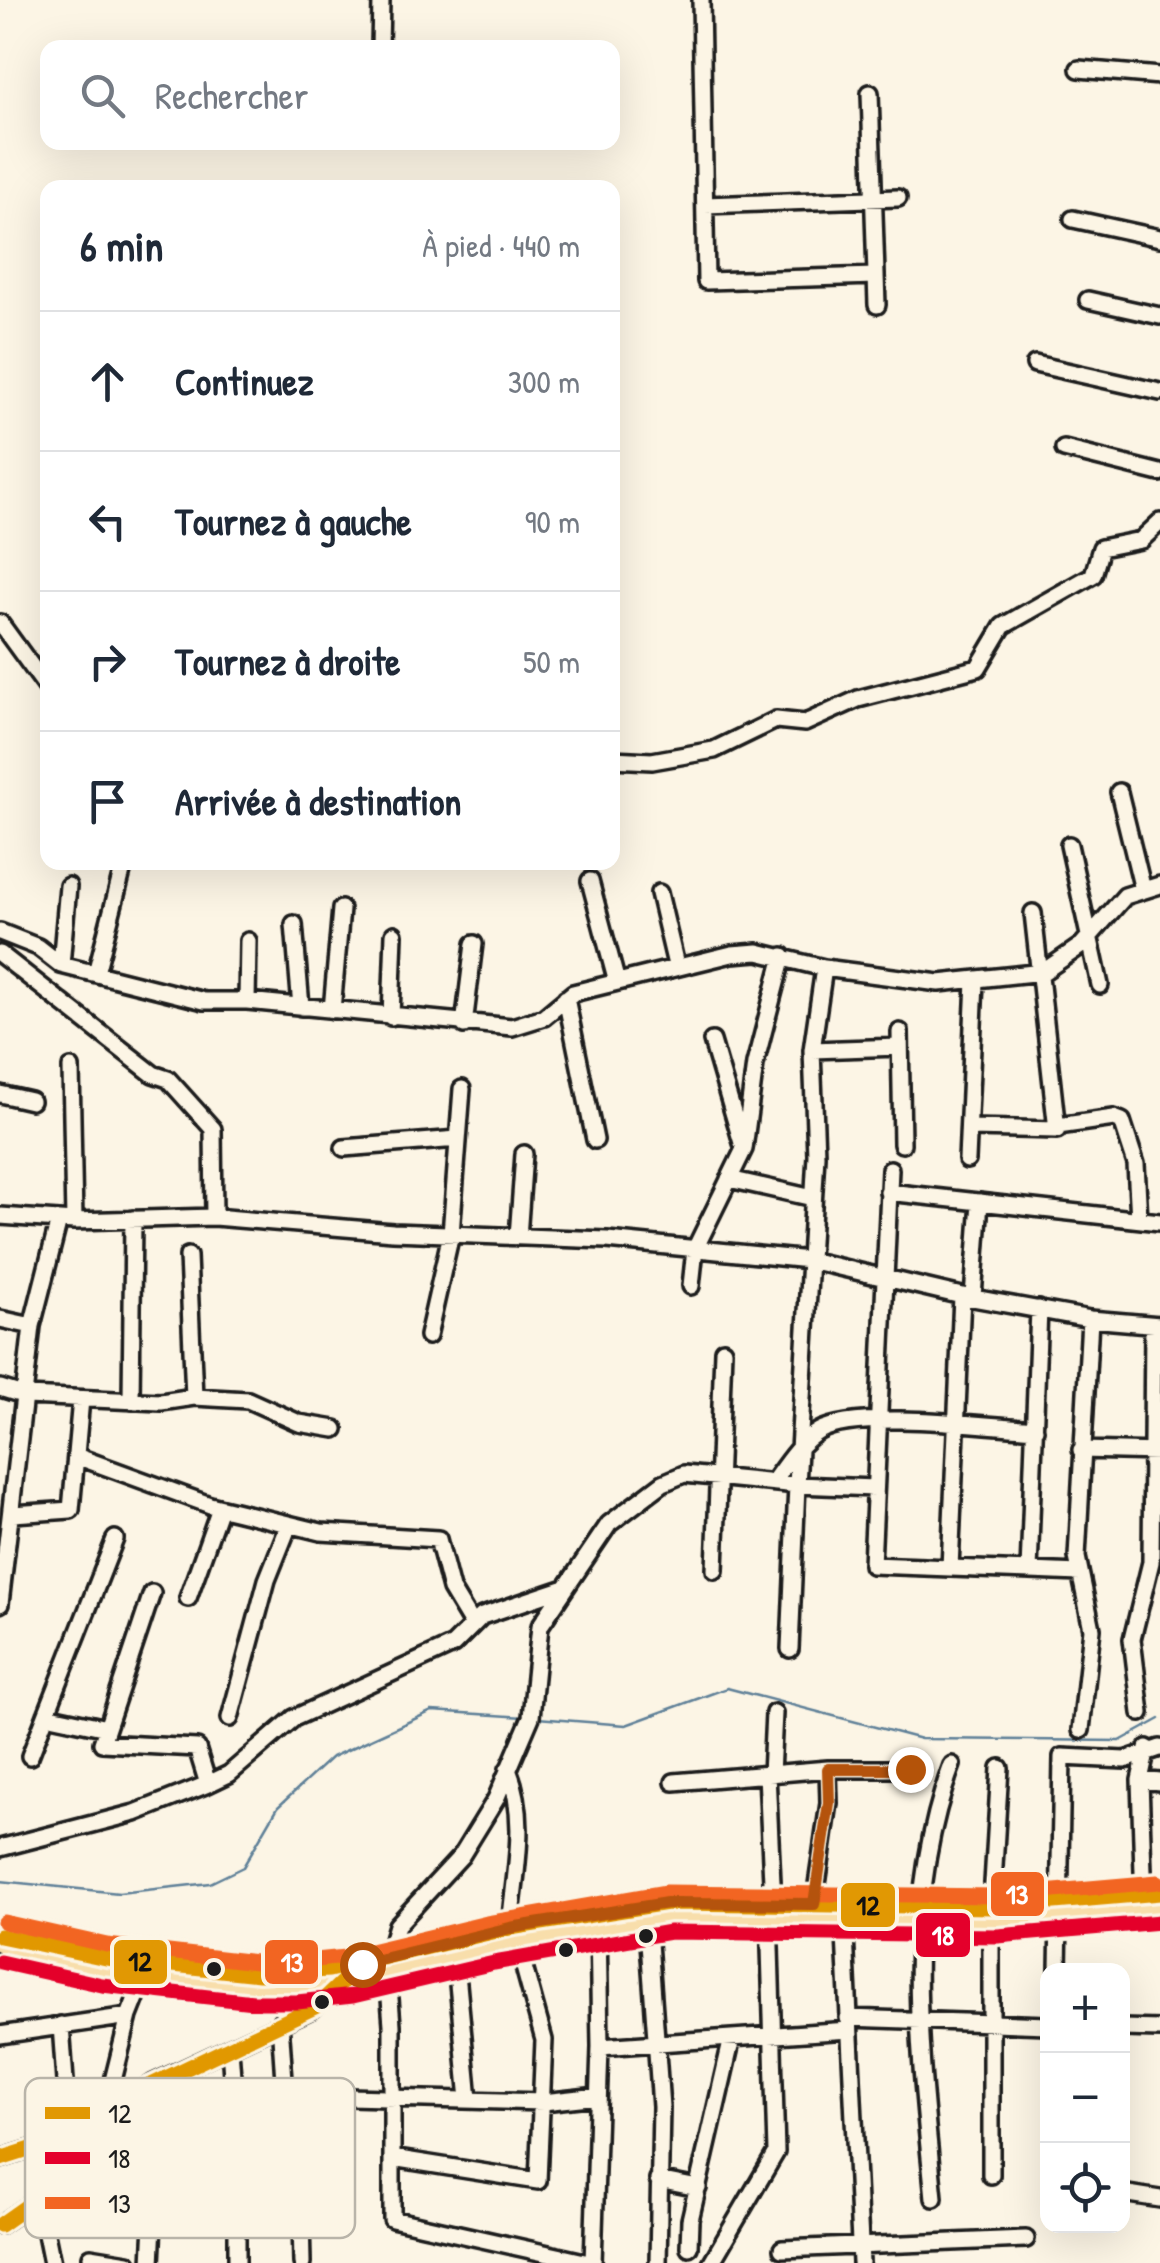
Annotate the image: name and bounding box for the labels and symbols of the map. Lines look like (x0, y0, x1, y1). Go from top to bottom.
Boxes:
route end (888, 1747, 934, 1793)
line badge: 13 (989, 1870, 1046, 1918)
text: 13 (1006, 1875, 1029, 1913)
line badge: 12 (839, 1881, 897, 1929)
text: 12 (856, 1886, 881, 1924)
line badge: 18 (914, 1911, 972, 1959)
text: 18 (932, 1916, 954, 1954)
unlabelled marker (636, 1926, 656, 1946)
line badge: 12 (112, 1938, 169, 1986)
line badge: 13 (263, 1938, 320, 1986)
unlabelled marker (556, 1940, 576, 1960)
text: 12 (128, 1942, 153, 1980)
route start (340, 1942, 386, 1988)
text: 13 (281, 1943, 304, 1981)
unlabelled marker (204, 1959, 224, 1979)
unlabelled marker (312, 1992, 332, 2012)
legend (25, 2078, 355, 2238)
text: 12 (108, 2094, 131, 2132)
text: 18 (108, 2139, 130, 2177)
text: 13 (108, 2184, 131, 2222)

